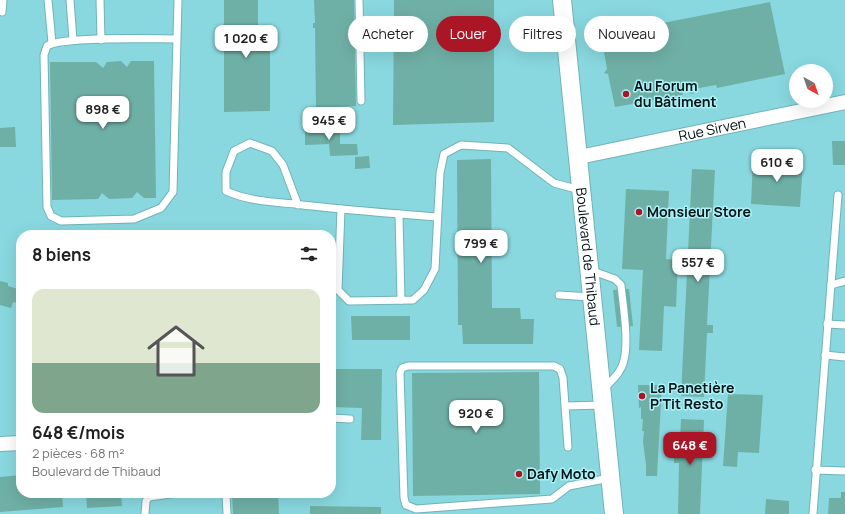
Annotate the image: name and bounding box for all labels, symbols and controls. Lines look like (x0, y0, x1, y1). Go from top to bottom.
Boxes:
chip: Acheter (348, 16, 428, 52)
chip: Louer (436, 16, 501, 52)
chip: Filtres (509, 16, 576, 52)
chip: Nouveau (584, 16, 669, 52)
pin: 1 020 € (209, 25, 283, 59)
text: 1 020 € (224, 29, 268, 47)
north arrow (789, 64, 833, 108)
map controls (789, 64, 833, 108)
place label: Au Forum du Bâtiment (634, 76, 717, 111)
marker: Au Forum du Bâtiment (621, 89, 631, 99)
pin: 898 € (75, 96, 131, 130)
text: 898 € (85, 100, 121, 118)
pin: 945 € (301, 107, 357, 141)
text: 945 € (311, 111, 347, 129)
street label: Rue Sirven (677, 113, 747, 145)
pin: 610 € (749, 149, 805, 183)
text: 610 € (760, 153, 794, 171)
street label: Boulevard de Thibaud (572, 187, 605, 327)
place label: Monsieur Store (647, 202, 751, 221)
marker: Monsieur Store (634, 207, 644, 217)
pin: 799 € (453, 230, 509, 264)
text: 799 € (464, 234, 498, 252)
text: 8 biens (32, 243, 91, 266)
icon: filters (298, 243, 320, 265)
pin: 557 € (670, 249, 726, 283)
text: 557 € (681, 253, 715, 271)
icon: home (140, 315, 212, 387)
place label: La Panetière P'Tit Resto (650, 378, 735, 413)
marker: La Panetière P'Tit Resto (637, 391, 647, 401)
pin: 920 € (448, 400, 504, 434)
text: 920 € (458, 404, 494, 422)
text: 648 €/mois (32, 421, 125, 444)
pin: 648 € (662, 432, 718, 466)
text: 648 € (672, 436, 708, 454)
text: 2 pièces · 68 m² (32, 444, 124, 462)
text: Boulevard de Thibaud (32, 462, 161, 480)
place label: Dafy Moto (527, 464, 596, 483)
marker: Dafy Moto (514, 469, 524, 479)

